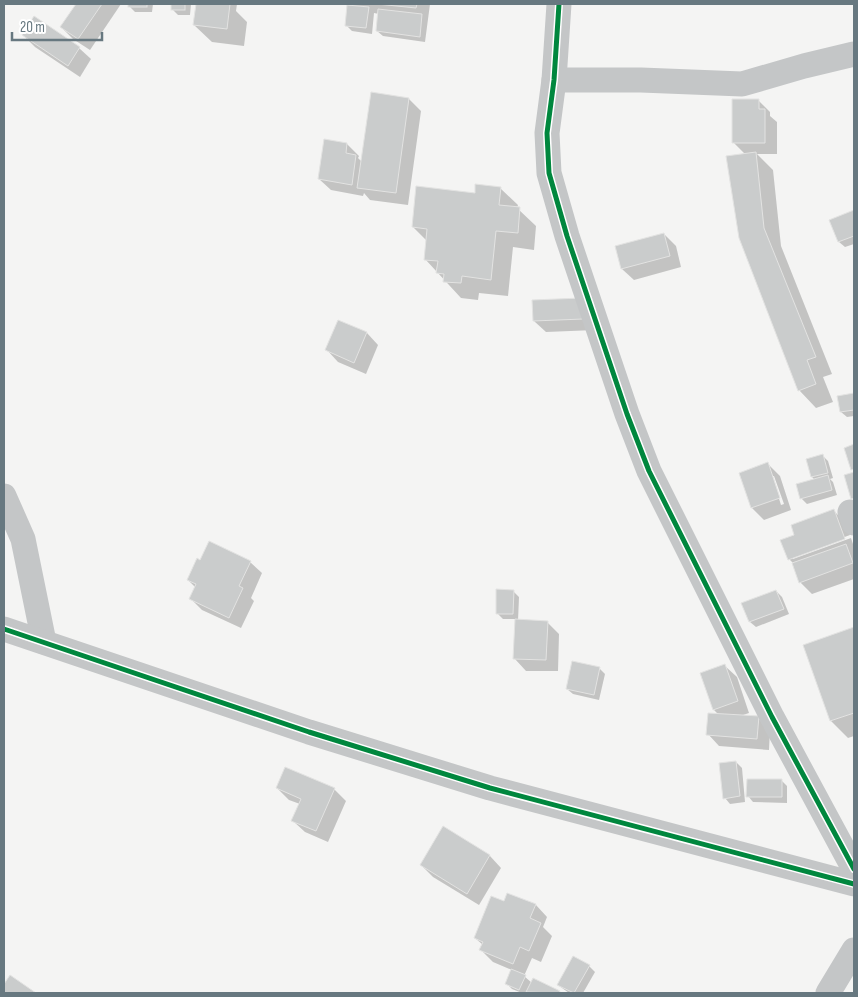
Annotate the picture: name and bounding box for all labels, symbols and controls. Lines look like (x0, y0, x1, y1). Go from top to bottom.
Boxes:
scale bar (12, 10, 102, 42)
text: 20 m (20, 18, 45, 37)

